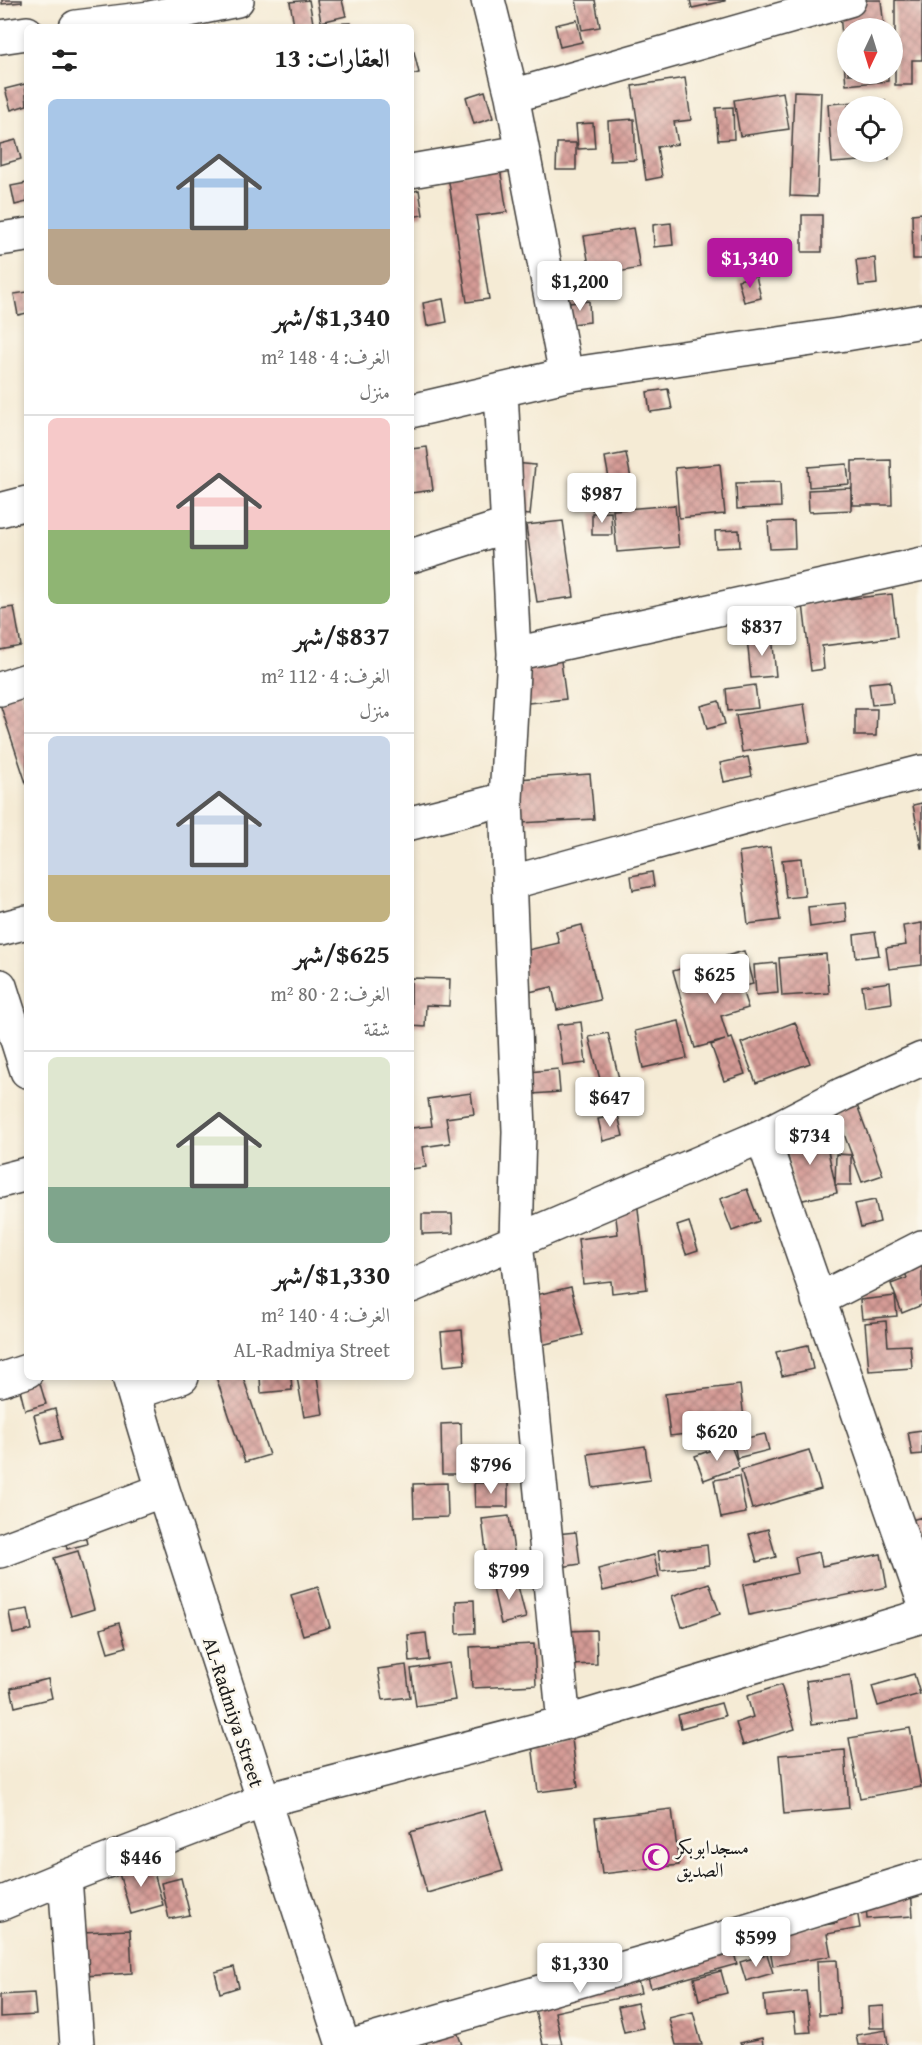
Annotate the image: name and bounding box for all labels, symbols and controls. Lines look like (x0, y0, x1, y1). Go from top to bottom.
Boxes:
north arrow (837, 18, 903, 84)
map controls (837, 18, 903, 162)
text: العقارات: 13 (274, 38, 390, 77)
icon: filters (48, 44, 81, 77)
button: locate (837, 96, 903, 162)
icon: home (165, 138, 273, 246)
pin: $1,340 (701, 238, 799, 289)
text: $1,340 (721, 243, 779, 272)
pin: $1,200 (531, 261, 629, 312)
text: $1,200 (551, 266, 609, 295)
text: $1,340/شهر (273, 297, 390, 336)
text: الغرف: 4 · 148 m² (261, 342, 390, 371)
text: منزل (359, 377, 390, 406)
icon: home (165, 457, 273, 565)
pin: $987 (566, 473, 638, 524)
text: $987 (581, 478, 623, 507)
pin: $837 (726, 606, 798, 657)
text: $837 (741, 611, 783, 640)
text: $837/شهر (294, 616, 390, 655)
text: الغرف: 4 · 112 m² (261, 661, 390, 690)
text: منزل (359, 696, 390, 725)
icon: home (165, 775, 273, 883)
text: $625/شهر (294, 934, 390, 973)
pin: $625 (679, 954, 751, 1005)
text: $625 (694, 959, 736, 988)
text: الغرف: 2 · 80 m² (271, 979, 390, 1008)
text: شقة (364, 1014, 390, 1043)
pin: $647 (574, 1077, 646, 1128)
text: $647 (589, 1082, 631, 1111)
icon: home (165, 1096, 273, 1204)
pin: $734 (774, 1115, 846, 1166)
text: $734 (789, 1120, 831, 1149)
text: $1,330/شهر (273, 1255, 390, 1294)
text: الغرف: 4 · 140 m² (261, 1300, 390, 1329)
text: AL-Radmiya Street (234, 1335, 390, 1364)
pin: $620 (681, 1411, 753, 1462)
text: $620 (696, 1416, 738, 1445)
pin: $796 (455, 1444, 527, 1495)
text: $796 (470, 1449, 512, 1478)
pin: $799 (473, 1550, 545, 1601)
text: $799 (488, 1555, 530, 1584)
street label: AL-Radmiya Street (196, 1633, 272, 1791)
place label: مسجدابوبكر الصديق (674, 1832, 749, 1884)
pin: $446 (105, 1837, 177, 1888)
text: $446 (120, 1842, 162, 1871)
mosque icon: مسجدابوبكر الصديق (641, 1842, 671, 1872)
pin: $599 (720, 1917, 792, 1968)
text: $599 (735, 1922, 777, 1951)
pin: $1,330 (531, 1943, 629, 1994)
text: $1,330 (551, 1948, 609, 1977)

